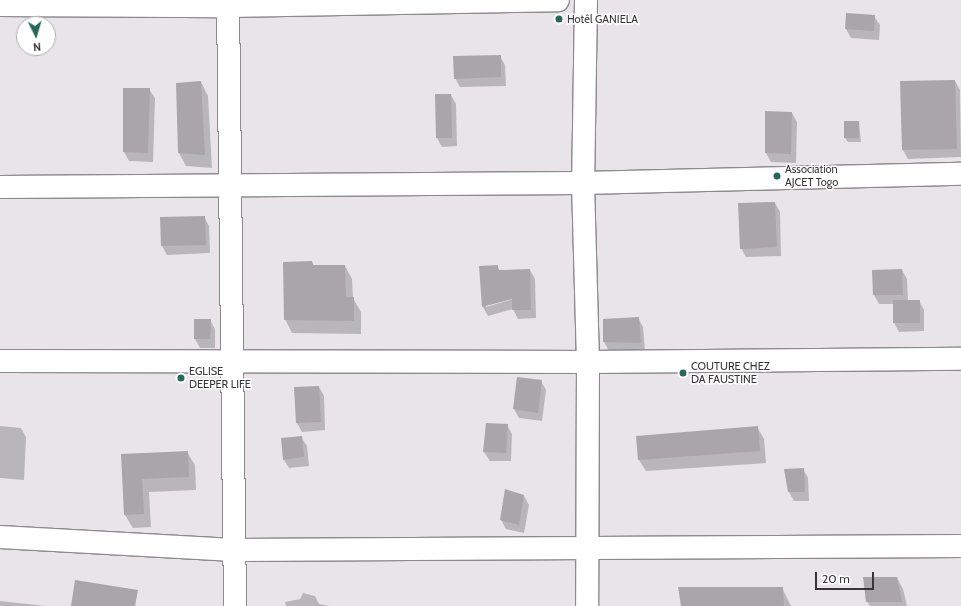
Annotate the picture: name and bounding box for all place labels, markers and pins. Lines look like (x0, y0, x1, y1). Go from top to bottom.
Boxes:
place label: Hotêl GANIELA (567, 12, 638, 26)
marker: Hotêl GANIELA (554, 14, 564, 24)
place label: Association AJCET Togo (785, 163, 838, 189)
marker: Association AJCET Togo (772, 171, 782, 181)
place label: COUTURE CHEZ DA FAUSTINE (691, 360, 770, 386)
place label: EGLISE DEEPER LIFE (189, 365, 251, 391)
marker: COUTURE CHEZ DA FAUSTINE (678, 368, 688, 378)
marker: EGLISE DEEPER LIFE (176, 373, 186, 383)

